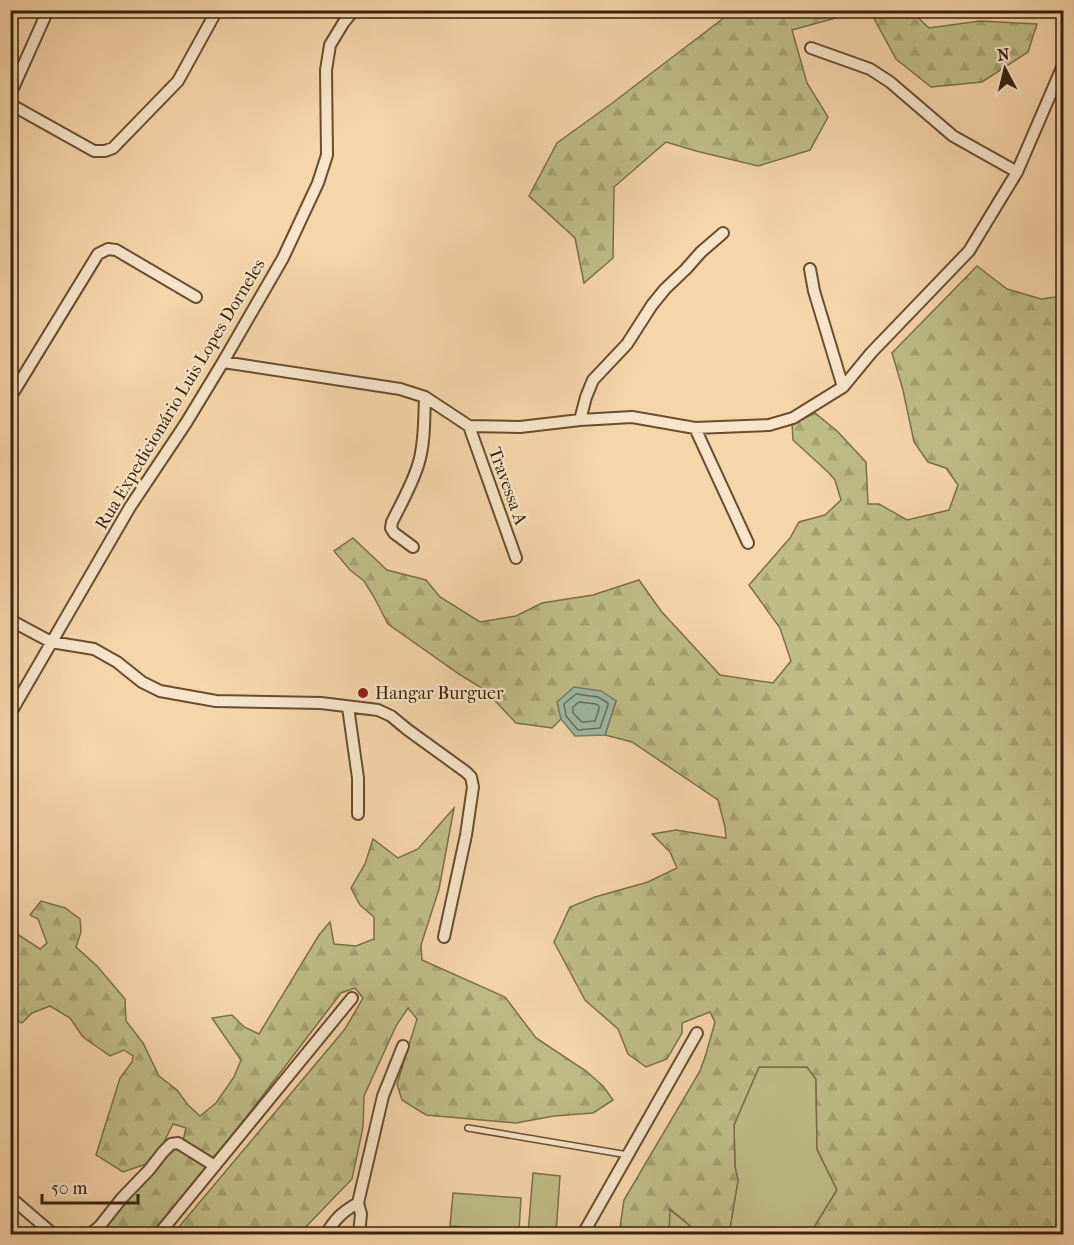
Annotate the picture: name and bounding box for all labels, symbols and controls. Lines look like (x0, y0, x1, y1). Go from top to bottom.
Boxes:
north arrow (975, 39, 1035, 99)
text: N (996, 44, 1011, 65)
street label: Rua Expedicionário Luis Lopes Dorneles (91, 255, 270, 533)
street label: Travessa A (484, 444, 531, 528)
place label: Hangar Burguer (375, 683, 504, 704)
marker: Hangar Burguer (356, 686, 370, 700)
scale bar (42, 1167, 138, 1205)
text: 50 m (51, 1178, 88, 1199)

